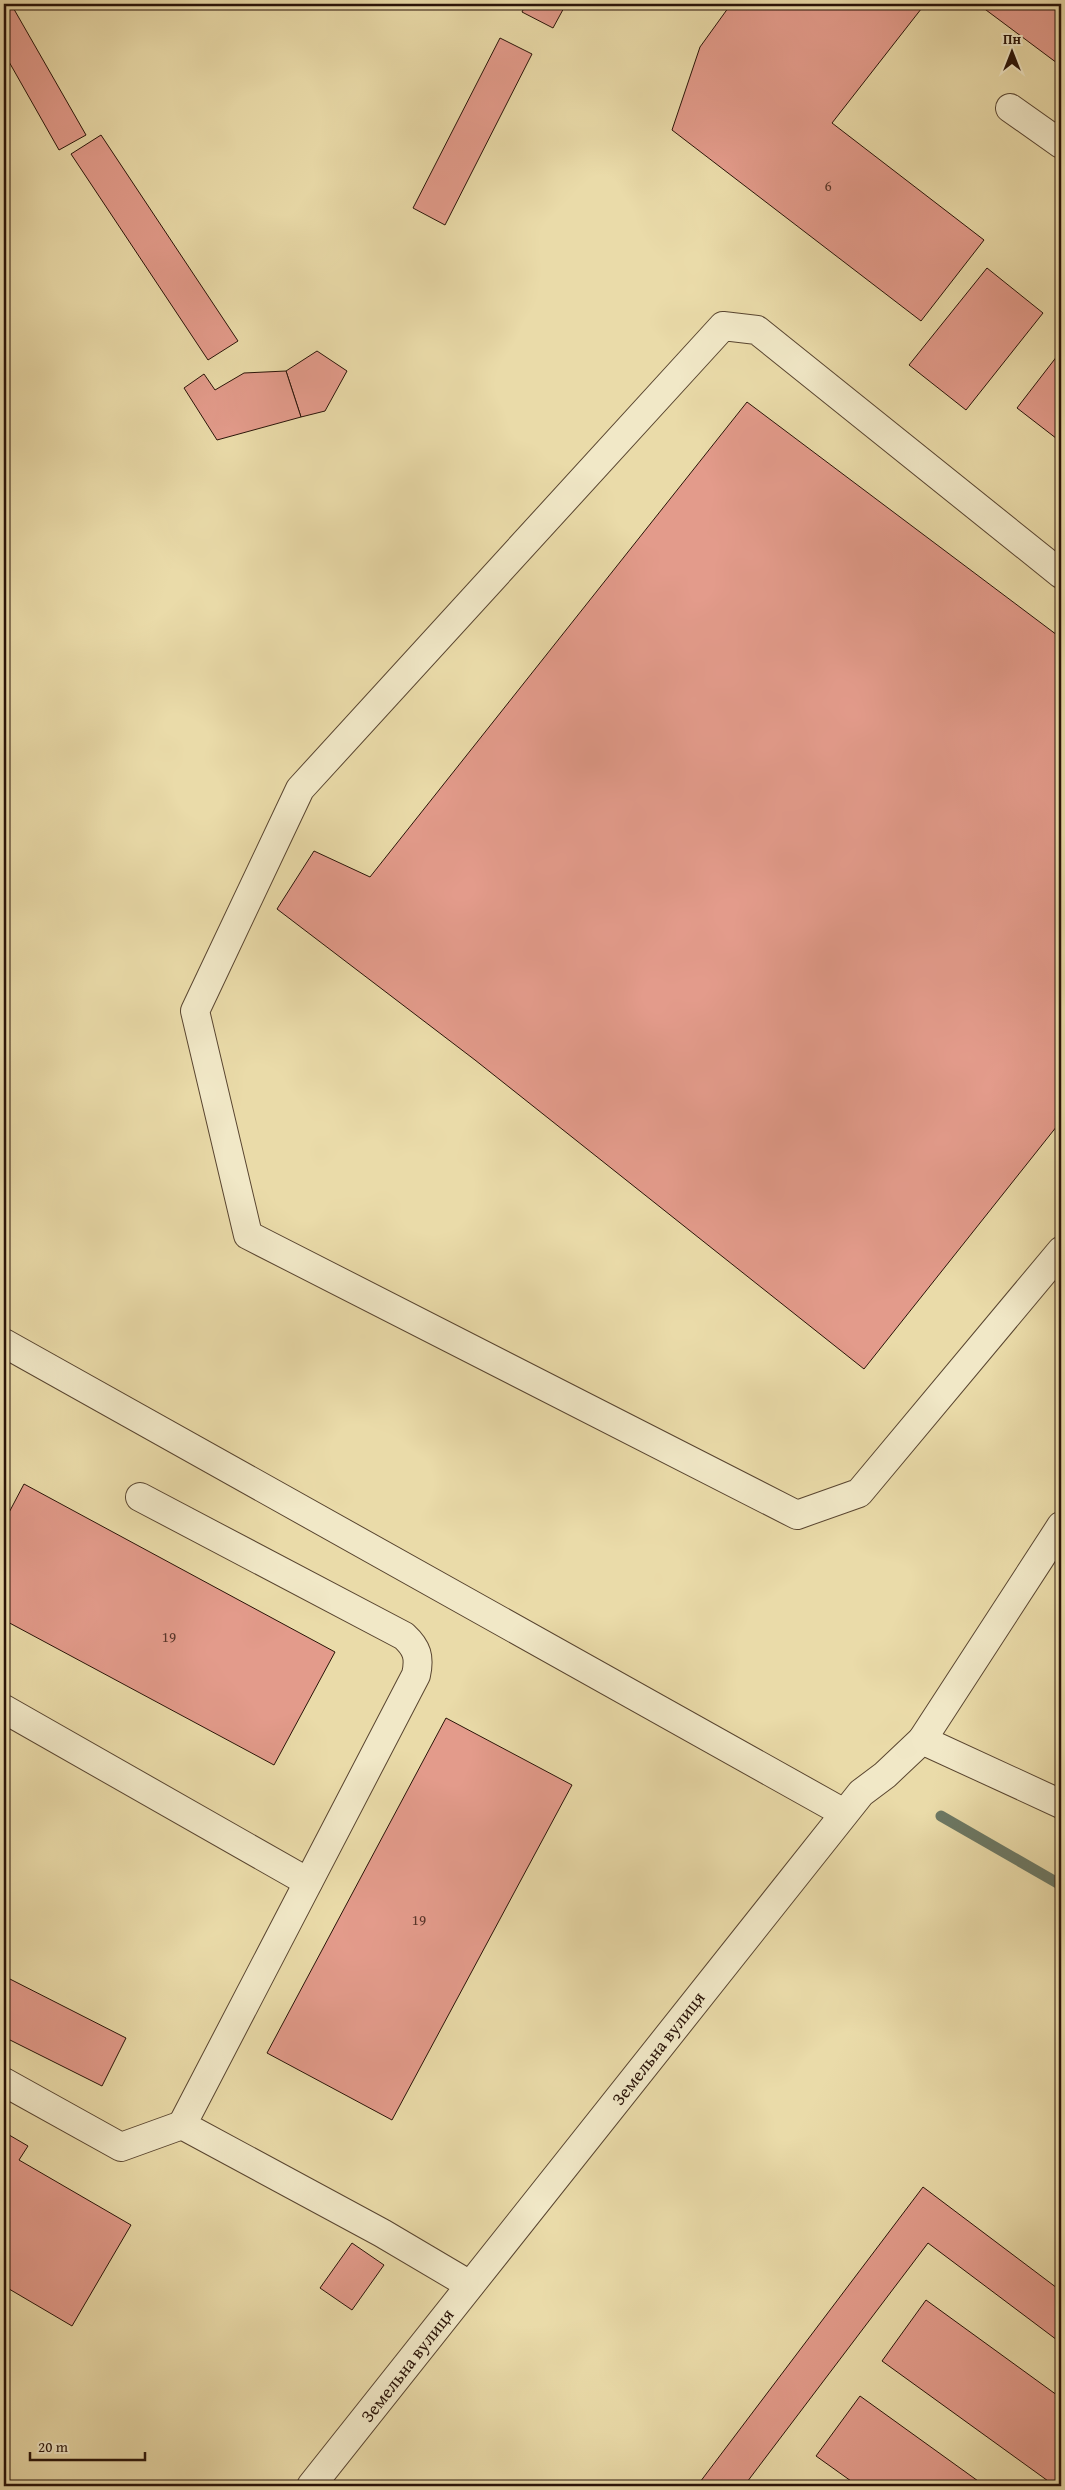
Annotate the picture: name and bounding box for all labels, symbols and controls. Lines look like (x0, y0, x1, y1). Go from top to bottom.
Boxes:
north arrow (988, 28, 1038, 78)
text: Пн (1003, 29, 1021, 49)
house number: 6 (824, 175, 832, 196)
house number: 19 (162, 1626, 176, 1647)
house number: 19 (412, 1909, 426, 1930)
street label: Земельна вулиця (605, 1985, 711, 2111)
street label: Земельна вулиця (354, 2302, 460, 2428)
scale bar (30, 2430, 145, 2462)
text: 20 m (38, 2436, 69, 2457)

